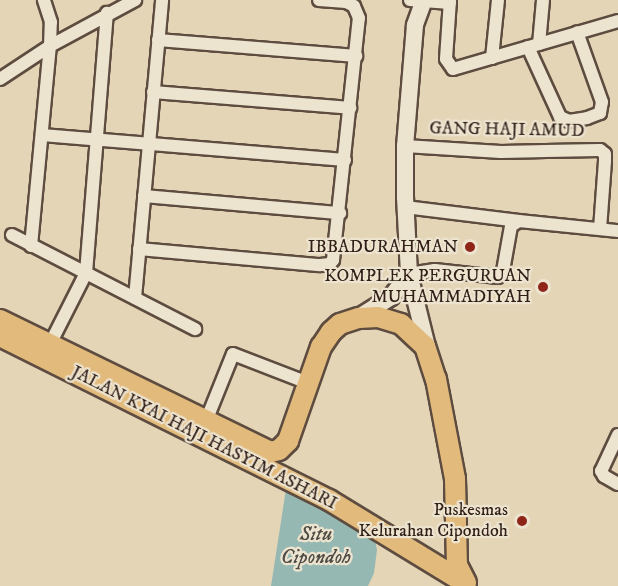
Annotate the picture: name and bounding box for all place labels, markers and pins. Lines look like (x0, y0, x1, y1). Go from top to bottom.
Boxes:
place label: IBBADURAHMAN (308, 236, 458, 258)
marker: IBBADURAHMAN (463, 240, 477, 254)
place label: KOMPLEK PERGURUAN MUHAMMADIYAH (324, 266, 531, 308)
marker: KOMPLEK PERGURUAN MUHAMMADIYAH (536, 280, 550, 294)
place label: Puskesmas Kelurahan Cipondoh (359, 500, 508, 542)
marker: Puskesmas Kelurahan Cipondoh (513, 512, 531, 530)

